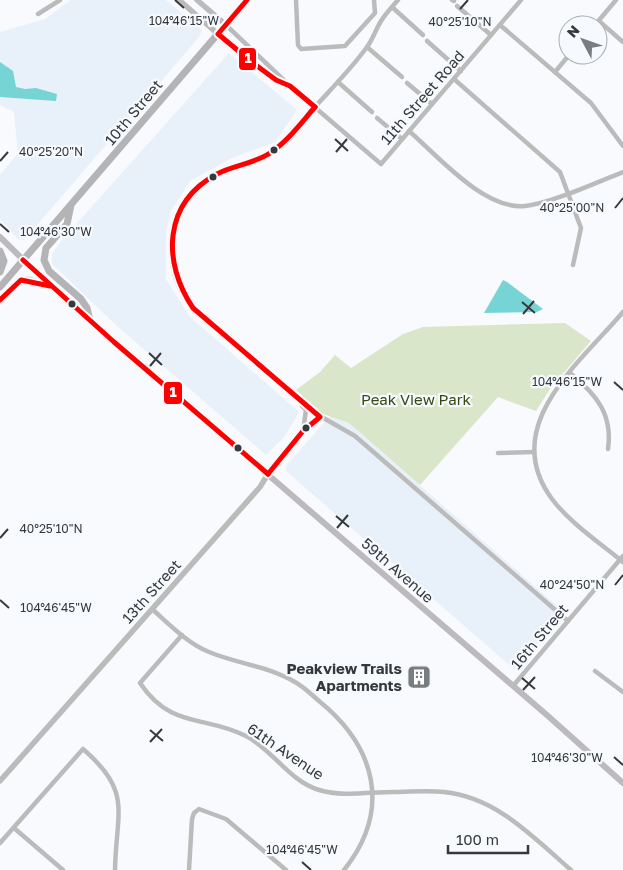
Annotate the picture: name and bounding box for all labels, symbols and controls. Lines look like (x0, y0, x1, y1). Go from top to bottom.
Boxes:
text: 104°46'15"W (149, 13, 219, 28)
text: 40°25'10"N (428, 14, 492, 29)
north arrow (558, 15, 608, 65)
text: N (563, 22, 583, 41)
street label: 11th Street Road (376, 46, 468, 148)
line badge: 1 (238, 47, 257, 71)
text: 1 (244, 49, 252, 66)
street label: 10th Street (100, 76, 166, 148)
text: 40°25'20"N (19, 144, 83, 159)
unlabelled marker (269, 145, 279, 155)
unlabelled marker (208, 172, 218, 182)
text: 40°25'00"N (540, 200, 604, 215)
text: 104°46'30"W (20, 224, 92, 239)
unlabelled marker (67, 299, 77, 309)
text: 104°46'15"W (532, 374, 602, 389)
line badge: 1 (163, 381, 183, 405)
text: 1 (169, 383, 177, 400)
park label: Peak View Park (361, 390, 472, 408)
unlabelled marker (301, 423, 311, 433)
unlabelled marker (233, 443, 243, 453)
text: 40°25'10"N (19, 521, 83, 536)
street label: 59th Avenue (358, 534, 438, 606)
street label: 13th Street (118, 555, 184, 627)
text: 40°24'50"N (540, 577, 604, 592)
text: 104°46'45"W (20, 600, 92, 615)
street label: 16th Street (506, 600, 572, 672)
place label: Peakview Trails Apartments (287, 659, 402, 694)
building icon: Peakview Trails Apartments (406, 664, 432, 690)
street label: 61th Avenue (244, 719, 328, 783)
text: 104°46'30"W (531, 750, 603, 765)
scale bar (448, 822, 528, 854)
text: 100 m (456, 830, 499, 848)
text: 104°46'45"W (266, 842, 338, 857)

